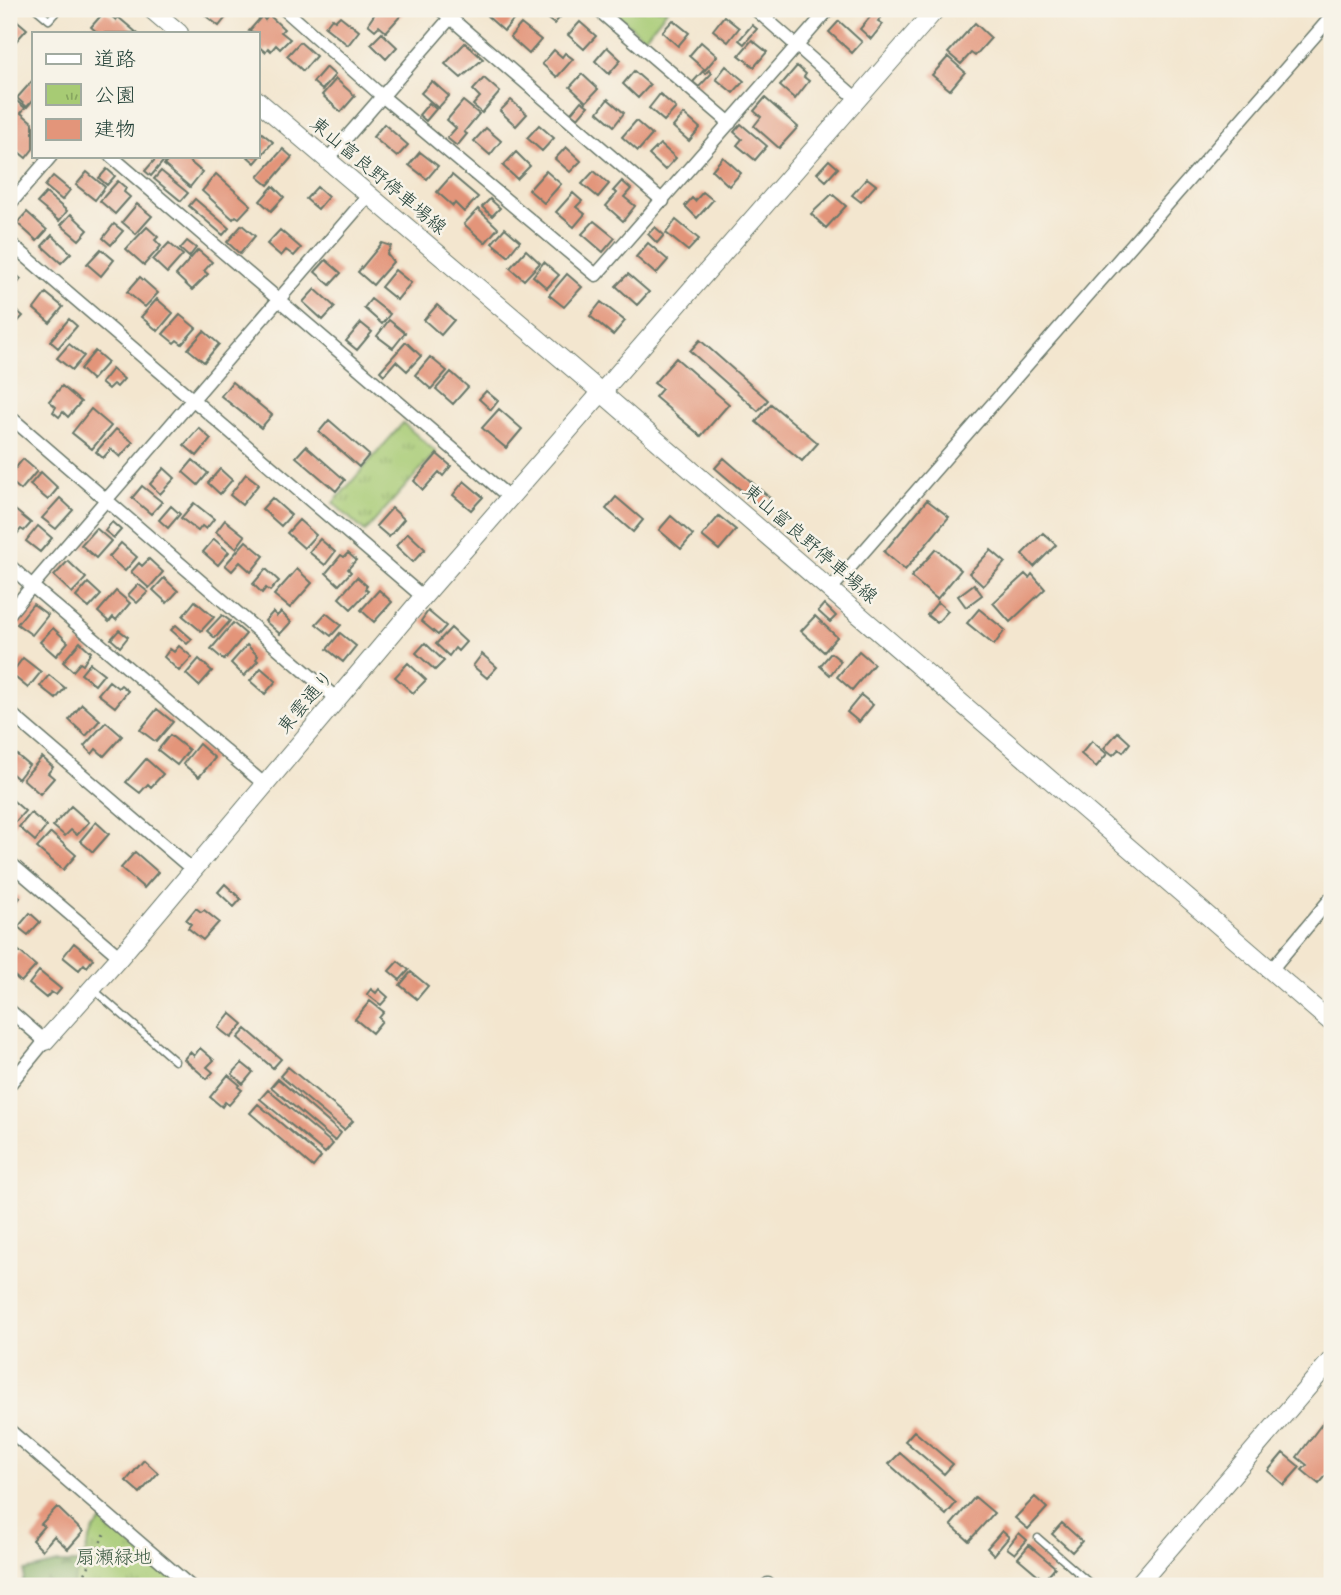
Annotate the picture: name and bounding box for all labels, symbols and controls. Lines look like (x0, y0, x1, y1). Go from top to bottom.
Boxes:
legend (32, 32, 259, 158)
text: 道路 (94, 47, 136, 72)
text: 公園 (94, 83, 136, 108)
street label: 東山富良野停車場線 (305, 112, 451, 240)
text: 建物 (94, 117, 136, 142)
street label: 東山富良野停車場線 (738, 479, 882, 609)
street label: 東雲通り (273, 665, 339, 739)
park label: 扇瀬緑地 (76, 1546, 152, 1569)

